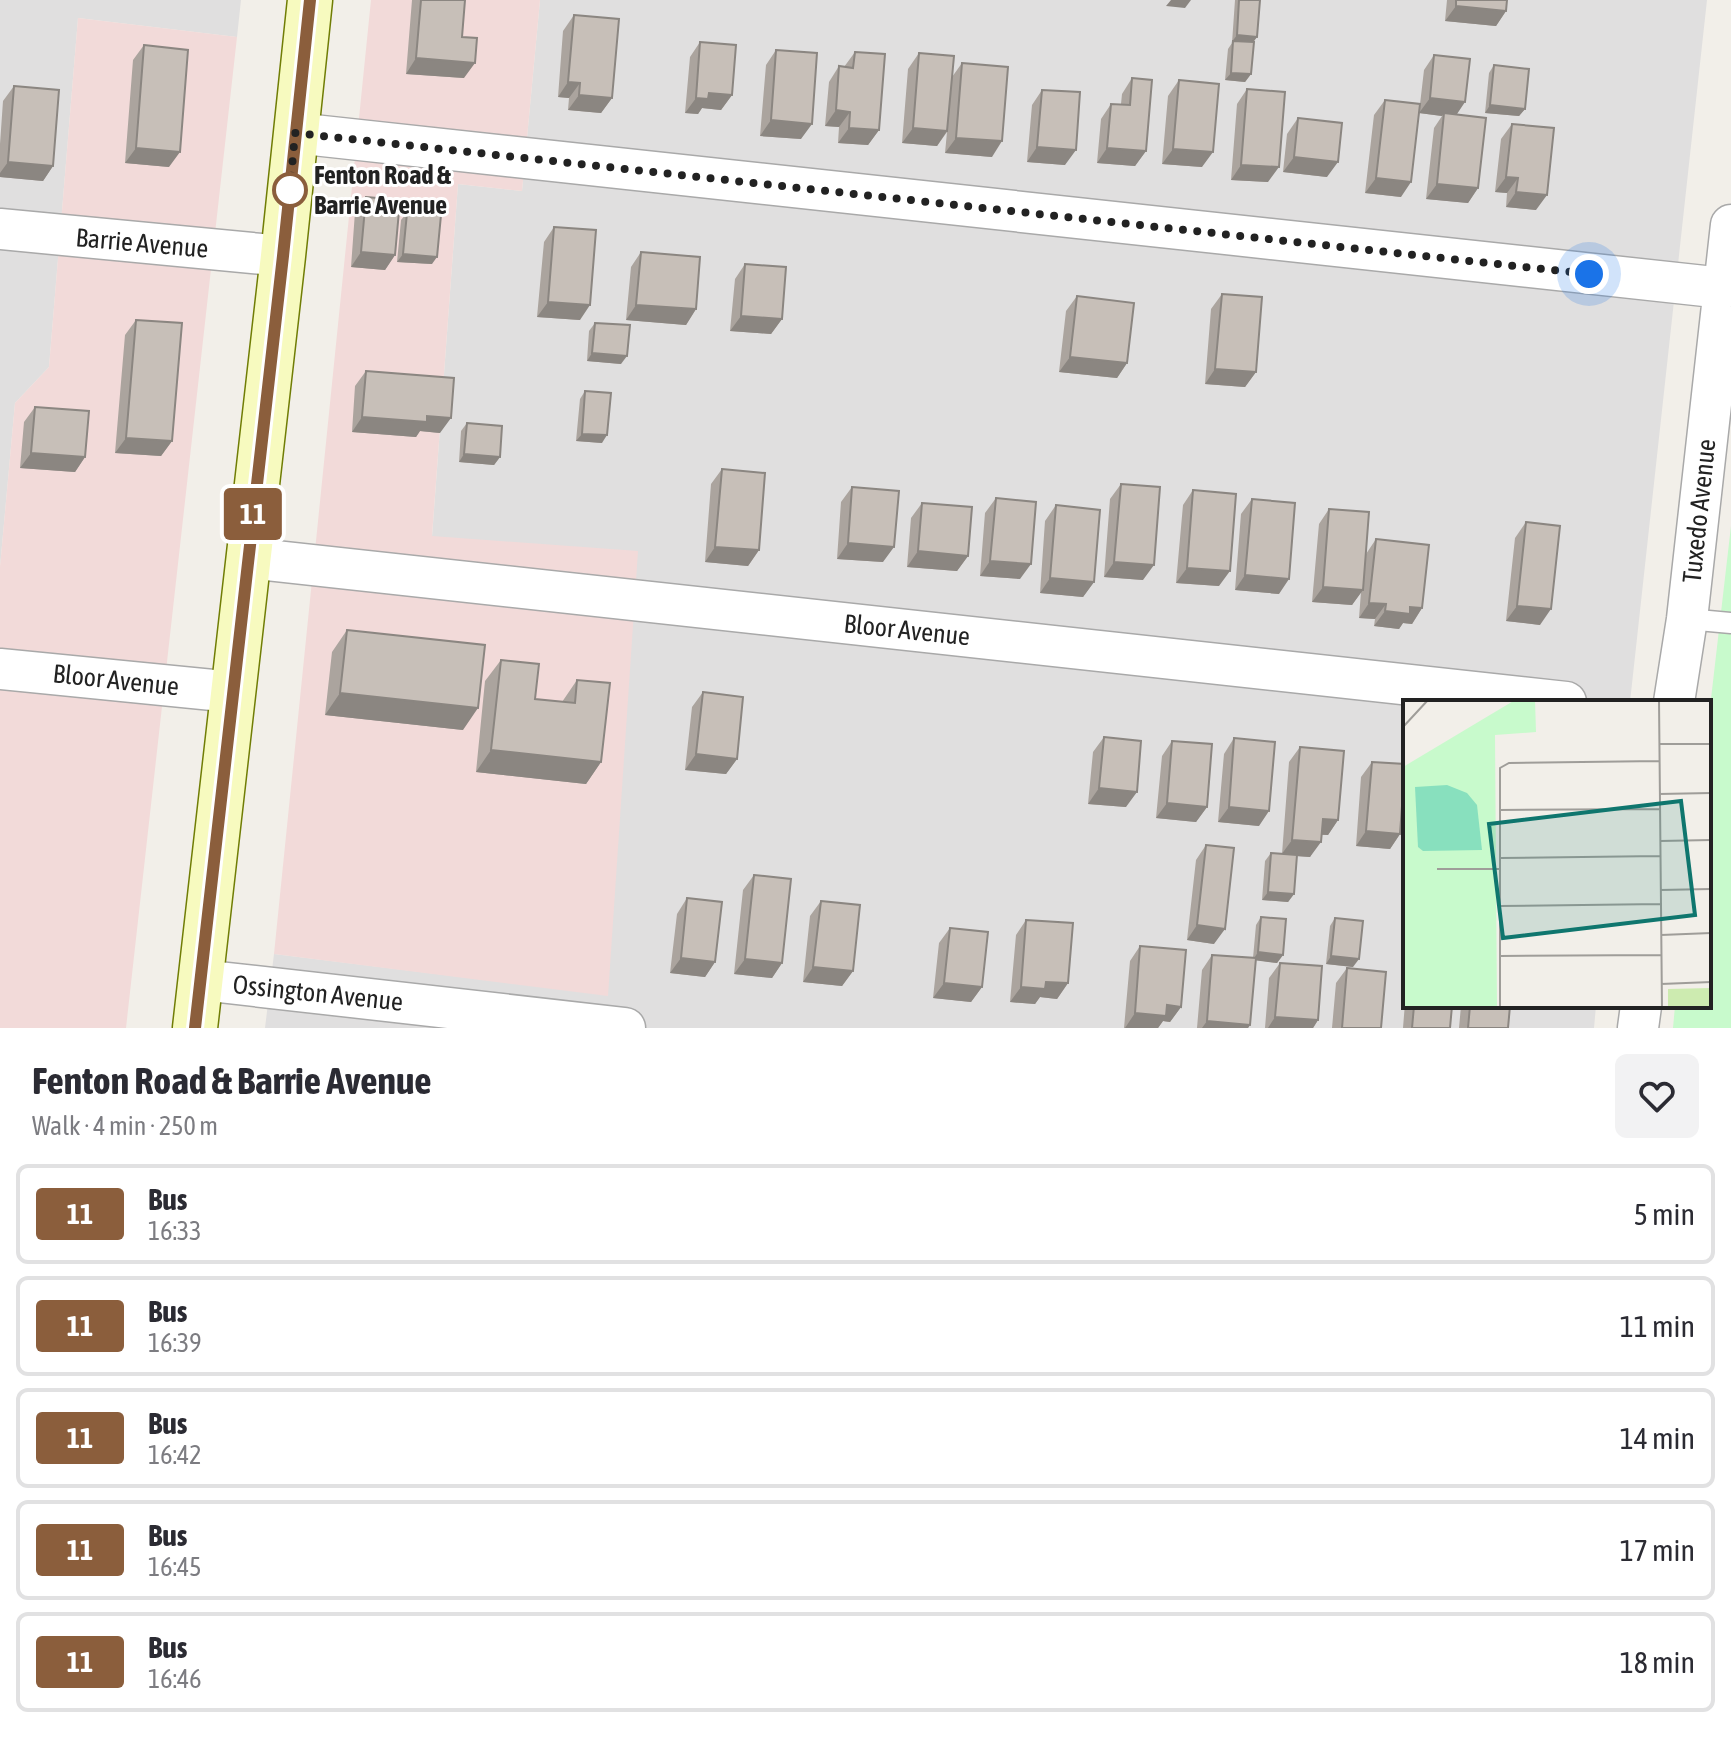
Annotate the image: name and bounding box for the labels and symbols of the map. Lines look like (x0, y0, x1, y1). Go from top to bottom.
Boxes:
place label: Fenton Road & Barrie Avenue (314, 160, 451, 220)
marker: Fenton Road & Barrie Avenue (273, 173, 307, 207)
street label: Barrie Avenue (74, 222, 210, 264)
your location (1569, 254, 1609, 294)
street label: Tuxedo Avenue (1677, 437, 1721, 585)
line badge: 11 (217, 488, 289, 540)
street label: Bloor Avenue (842, 608, 972, 652)
street label: Bloor Avenue (51, 658, 181, 702)
inset map (1403, 700, 1711, 1008)
street label: Ossington Avenue (231, 969, 405, 1017)

